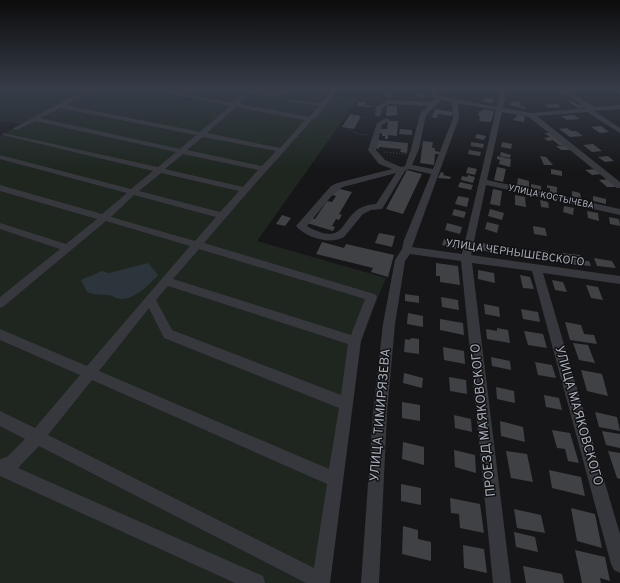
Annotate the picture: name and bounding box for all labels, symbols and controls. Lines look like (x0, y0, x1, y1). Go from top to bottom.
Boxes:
street label: УЛИЦА КОСТЫЧЕВА (507, 183, 595, 211)
street label: УЛИЦА ЧЕРНЫШЕВСКОГО (445, 236, 585, 270)
street label: ПРОЕЗД МАЯКОВСКОГО (468, 342, 500, 498)
street label: УЛИЦА МАЯКОВСКОГО (550, 344, 606, 488)
street label: УЛИЦА ТИМИРЯЗЕВА (367, 348, 395, 482)

